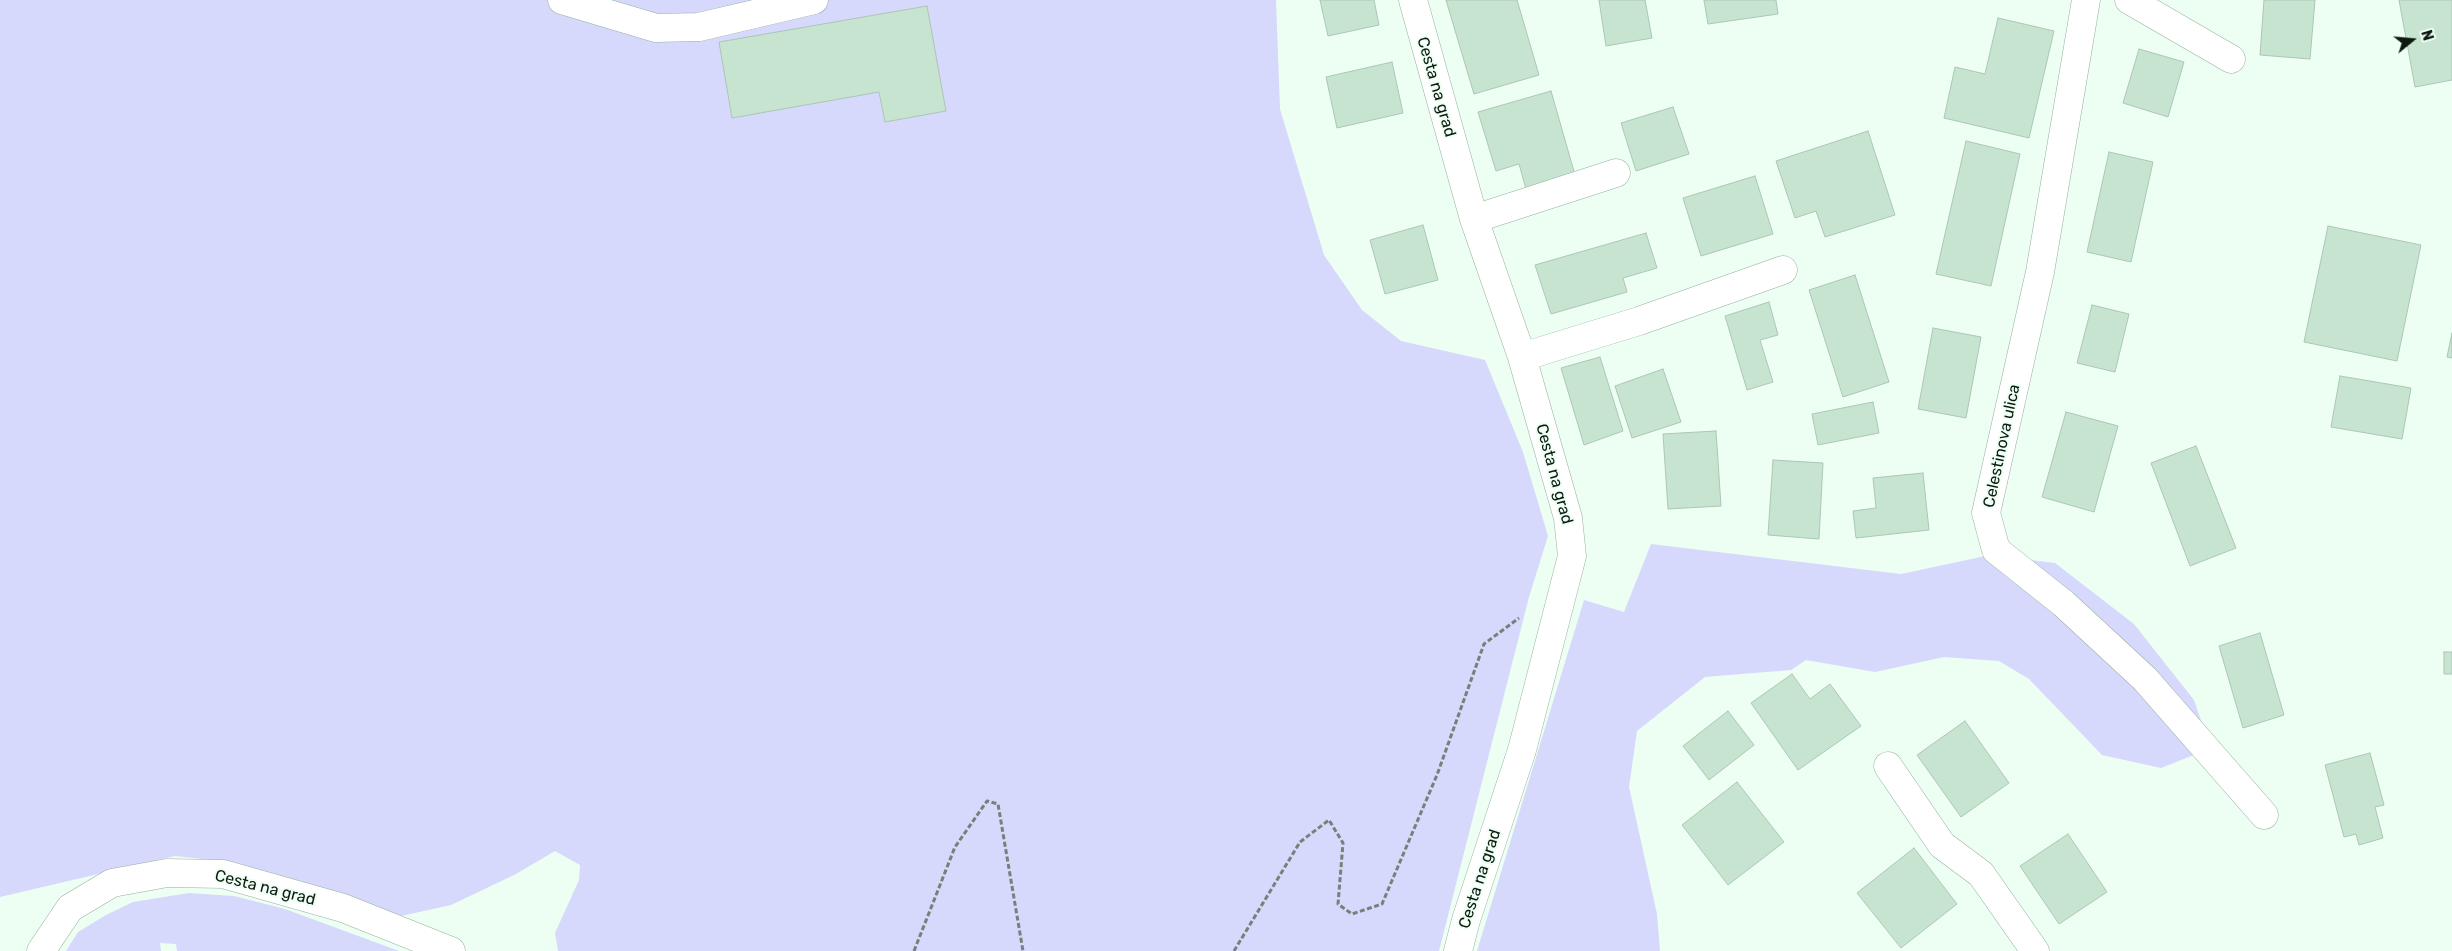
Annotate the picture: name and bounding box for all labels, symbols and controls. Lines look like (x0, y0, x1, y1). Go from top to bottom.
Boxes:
north arrow (2387, 15, 2437, 65)
text: N (2417, 28, 2436, 43)
street label: Cesta na grad (1413, 35, 1459, 139)
street label: Celestinova ulica (1980, 383, 2024, 509)
street label: Cesta na grad (1531, 422, 1577, 526)
street label: Cesta na grad (1455, 827, 1505, 931)
street label: Cesta na grad (213, 866, 317, 910)

